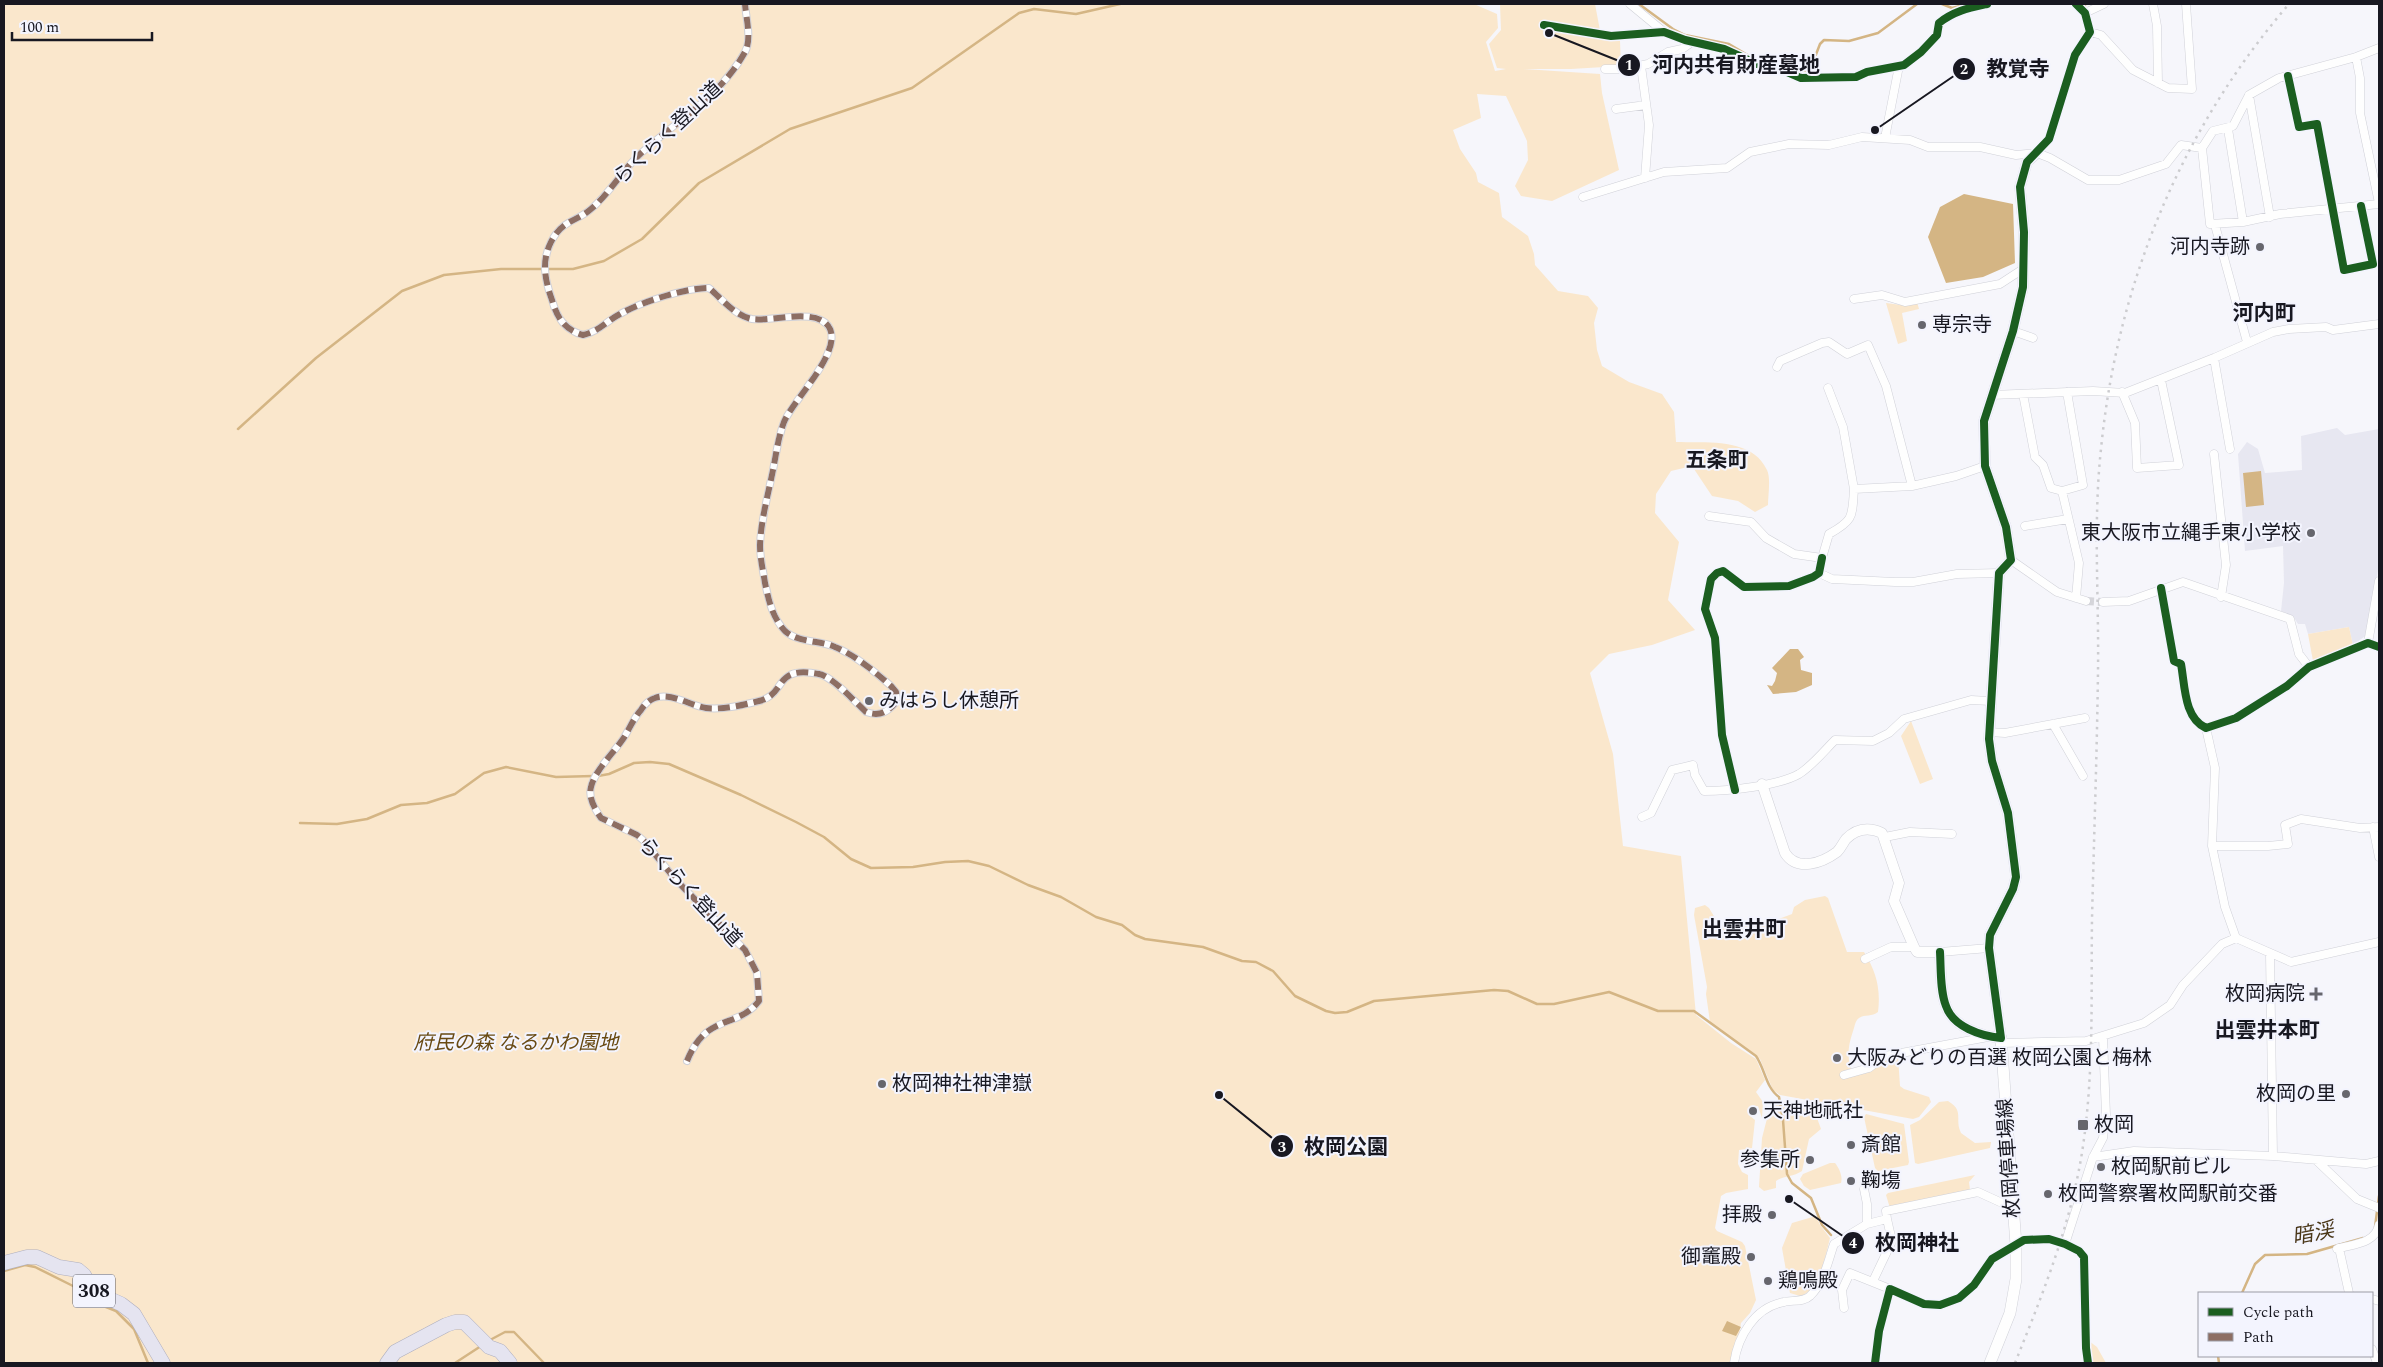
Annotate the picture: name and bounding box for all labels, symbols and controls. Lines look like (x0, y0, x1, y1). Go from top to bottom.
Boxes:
scale bar (12, 10, 152, 42)
text: 100 m (20, 16, 59, 39)
callout: 河内共有財産墓地 (1617, 47, 1830, 83)
text: 河内共有財産墓地 (1652, 50, 1820, 82)
callout: 教覚寺 (1951, 51, 2059, 87)
text: 1 (1625, 54, 1633, 77)
text: 教覚寺 (1987, 54, 2050, 86)
text: 2 (1960, 58, 1968, 81)
street label: らくらく登山道 (607, 74, 729, 192)
place label: 河内寺跡 (2170, 232, 2250, 262)
marker: 河内寺跡 (2254, 241, 2266, 253)
district label: 河内町 (2233, 298, 2296, 330)
place label: 専宗寺 (1932, 310, 1992, 340)
marker: 専宗寺 (1916, 319, 1928, 331)
district label: 五条町 (1686, 445, 1749, 477)
place label: 東大阪市立縄手東小学校 (2081, 518, 2301, 548)
marker: 東大阪市立縄手東小学校 (2305, 527, 2317, 539)
place label: みはらし休憩所 (879, 686, 1019, 716)
marker: みはらし休憩所 (863, 695, 875, 707)
street label: らくらく登山道 (631, 831, 749, 953)
district label: 出雲井町 (1702, 914, 1786, 946)
place label: 枚岡病院 (2225, 979, 2305, 1009)
marker: 枚岡病院 (2309, 987, 2323, 1001)
district label: 出雲井本町 (2215, 1015, 2320, 1047)
park label: 府民の森 なるかわ園地 (414, 1028, 620, 1058)
place label: 大阪みどりの百選 枚岡公園と梅林 (1847, 1043, 2152, 1073)
marker: 大阪みどりの百選 枚岡公園と梅林 (1831, 1052, 1843, 1064)
place label: 枚岡神社神津嶽 (892, 1069, 1032, 1099)
marker: 枚岡神社神津嶽 (876, 1078, 888, 1090)
place label: 枚岡の里 (2256, 1079, 2336, 1109)
marker: 枚岡の里 (2340, 1088, 2352, 1100)
place label: 天神地祇社 (1763, 1096, 1863, 1126)
street label: 枚岡停車場線 (1990, 1097, 2028, 1219)
marker: 天神地祇社 (1747, 1105, 1759, 1117)
place label: 枚岡 (2094, 1110, 2134, 1140)
marker: 枚岡 (2076, 1118, 2090, 1132)
callout: 枚岡公園 (1269, 1128, 1398, 1164)
place label: 斎館 (1861, 1130, 1901, 1160)
text: 枚岡公園 (1304, 1132, 1388, 1164)
text: 3 (1278, 1136, 1286, 1159)
marker: 斎館 (1845, 1139, 1857, 1151)
place label: 参集所 (1740, 1145, 1800, 1175)
place label: 枚岡駅前ビル (2111, 1152, 2231, 1182)
marker: 参集所 (1804, 1154, 1816, 1166)
marker: 枚岡駅前ビル (2095, 1161, 2107, 1173)
place label: 鞠塲 (1861, 1166, 1901, 1196)
marker: 鞠塲 (1845, 1175, 1857, 1187)
place label: 枚岡警察署枚岡駅前交番 (2058, 1179, 2278, 1209)
marker: 枚岡警察署枚岡駅前交番 (2042, 1188, 2054, 1200)
place label: 拝殿 (1722, 1200, 1762, 1230)
marker: 拝殿 (1766, 1209, 1778, 1221)
water label: 暗渓 (2289, 1214, 2340, 1254)
callout: 枚岡神社 (1840, 1225, 1969, 1261)
text: 枚岡神社 (1875, 1228, 1959, 1260)
text: 4 (1849, 1232, 1858, 1255)
place label: 御竈殿 (1681, 1242, 1741, 1272)
marker: 御竈殿 (1745, 1251, 1757, 1263)
place label: 鶏鳴殿 (1778, 1266, 1838, 1296)
road number: 308 (73, 1274, 115, 1308)
marker: 鶏鳴殿 (1762, 1275, 1774, 1287)
legend (2198, 1292, 2373, 1357)
text: Cycle path (2243, 1301, 2314, 1324)
text: Path (2243, 1326, 2274, 1349)

